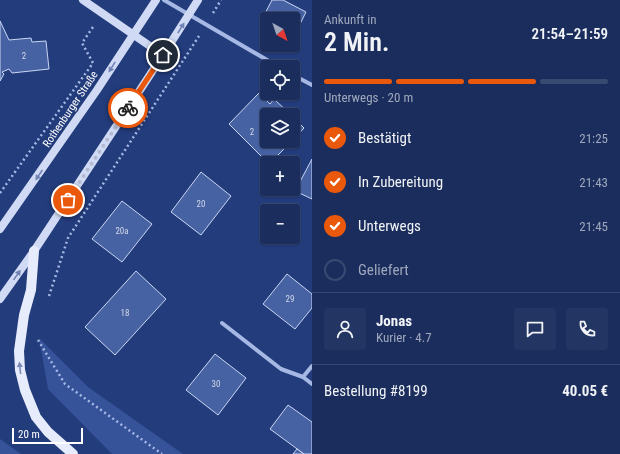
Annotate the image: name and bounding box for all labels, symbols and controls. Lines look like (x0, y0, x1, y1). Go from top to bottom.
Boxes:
north arrow (260, 12, 300, 52)
map controls (260, 12, 300, 244)
text: Ankunft in (324, 12, 376, 27)
one-way arrow (177, 22, 184, 33)
text: 21:54–21:59 (531, 25, 608, 43)
text: 2 Min. (324, 27, 389, 57)
pin (146, 38, 180, 72)
icon: home (152, 44, 174, 66)
house number: 2 (22, 51, 27, 61)
button: locate (260, 60, 300, 100)
one-way arrow (108, 61, 115, 73)
street label: Rothenburger Straße (40, 69, 101, 150)
courier (108, 88, 148, 128)
text: Unterwegs · 20 m (324, 90, 413, 105)
icon: bike (117, 97, 139, 119)
button: layers (260, 108, 300, 148)
house number: 2 (250, 127, 255, 137)
icon: check (324, 127, 346, 149)
text: Bestätigt (358, 129, 411, 147)
text: 21:25 (579, 131, 608, 146)
button: + (260, 156, 300, 196)
one-way arrow (35, 170, 43, 180)
icon: check (324, 171, 346, 193)
text: In Zubereitung (358, 173, 443, 191)
text: 21:43 (579, 175, 608, 190)
pin (51, 183, 85, 217)
icon: bag (57, 189, 79, 211)
house number: 20 (197, 199, 205, 209)
button: − (260, 204, 300, 244)
icon: check (324, 215, 346, 237)
text: Unterwegs (358, 217, 421, 235)
text: 21:45 (579, 219, 608, 234)
house number: 20a (115, 226, 129, 236)
text: Geliefert (358, 261, 409, 279)
one-way arrow (13, 270, 21, 280)
house number: 29 (286, 294, 294, 304)
house number: 18 (121, 308, 129, 318)
button: person (324, 308, 366, 350)
button: chat (514, 308, 556, 350)
button: phone (566, 308, 608, 350)
text: Jonas (376, 312, 412, 330)
text: Kurier · 4.7 (376, 330, 432, 345)
one-way arrow (17, 362, 23, 374)
house number: 30 (212, 379, 220, 389)
text: Bestellung #8199 (324, 382, 428, 400)
text: 40.05 € (562, 382, 608, 400)
scale bar (12, 426, 83, 445)
text: 20 m (18, 428, 40, 441)

